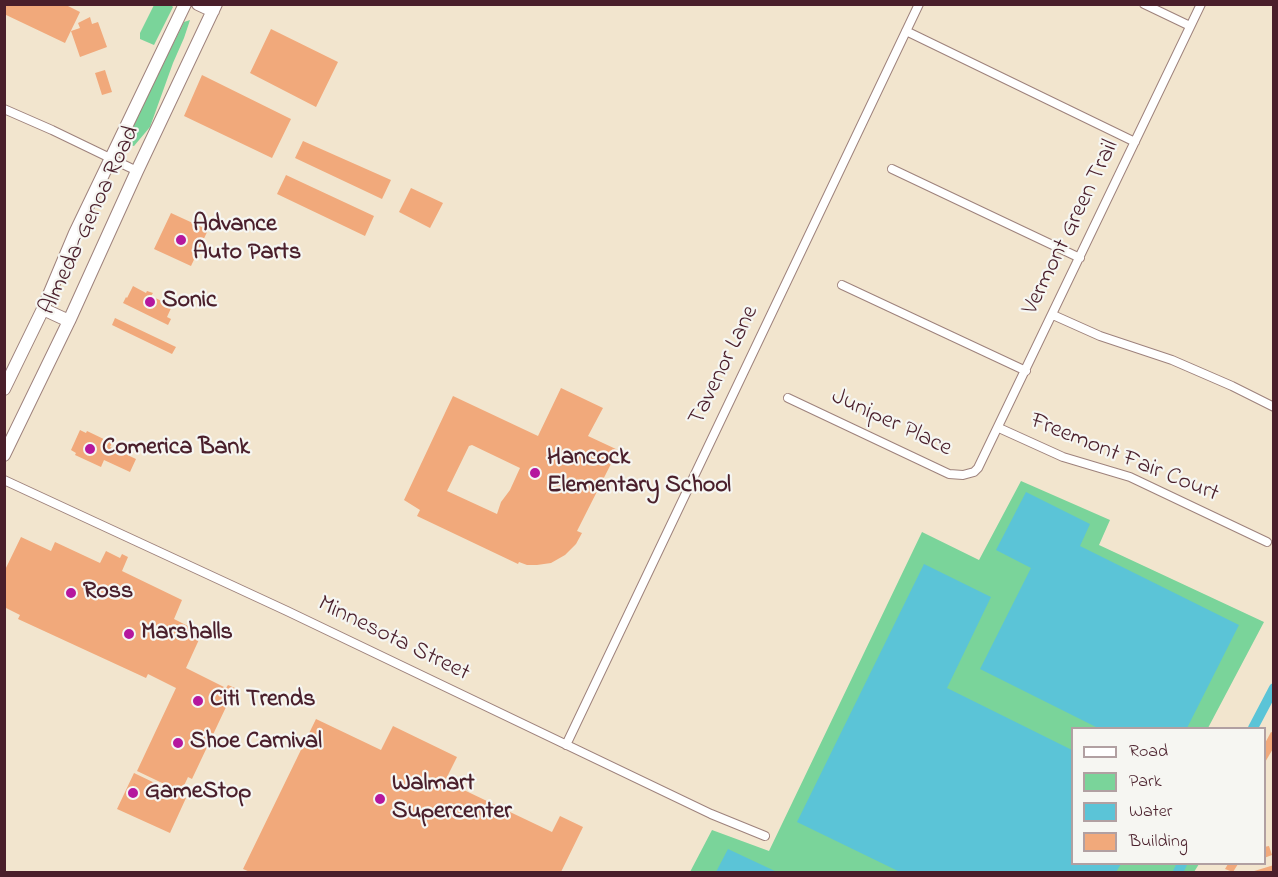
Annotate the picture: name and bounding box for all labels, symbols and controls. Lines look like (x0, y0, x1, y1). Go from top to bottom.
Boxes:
street label: Almeda-Genoa Road (35, 122, 147, 320)
street label: Vermont Green Trail (1017, 136, 1127, 320)
place label: Advance Auto Parts (193, 212, 301, 268)
marker: Advance Auto Parts (174, 233, 188, 247)
place label: Sonic (162, 288, 217, 316)
marker: Sonic (143, 295, 157, 309)
street label: Tavenor Lane (684, 301, 766, 431)
street label: Juniper Place (826, 384, 956, 464)
street label: Freemont Fair Court (1026, 408, 1222, 510)
place label: Comerica Bank (102, 435, 250, 463)
marker: Comerica Bank (83, 442, 97, 456)
place label: Hancock Elementary School (547, 445, 731, 501)
marker: Hancock Elementary School (528, 466, 542, 480)
place label: Ross (83, 579, 133, 607)
marker: Ross (64, 586, 78, 600)
street label: Minnesota Street (312, 591, 474, 689)
place label: Marshalls (141, 620, 233, 648)
marker: Marshalls (122, 627, 136, 641)
place label: Citi Trends (210, 687, 315, 715)
marker: Citi Trends (191, 694, 205, 708)
legend (1071, 727, 1266, 865)
place label: Shoe Carnival (190, 729, 322, 757)
marker: Shoe Carnival (171, 736, 185, 750)
text: Road (1129, 739, 1168, 765)
text: Park (1129, 769, 1162, 795)
place label: Walmart Supercenter (392, 771, 512, 827)
place label: GameStop (145, 779, 251, 807)
marker: GameStop (126, 786, 140, 800)
marker: Walmart Supercenter (373, 792, 387, 806)
text: Water (1129, 799, 1172, 825)
text: Building (1129, 829, 1188, 855)

